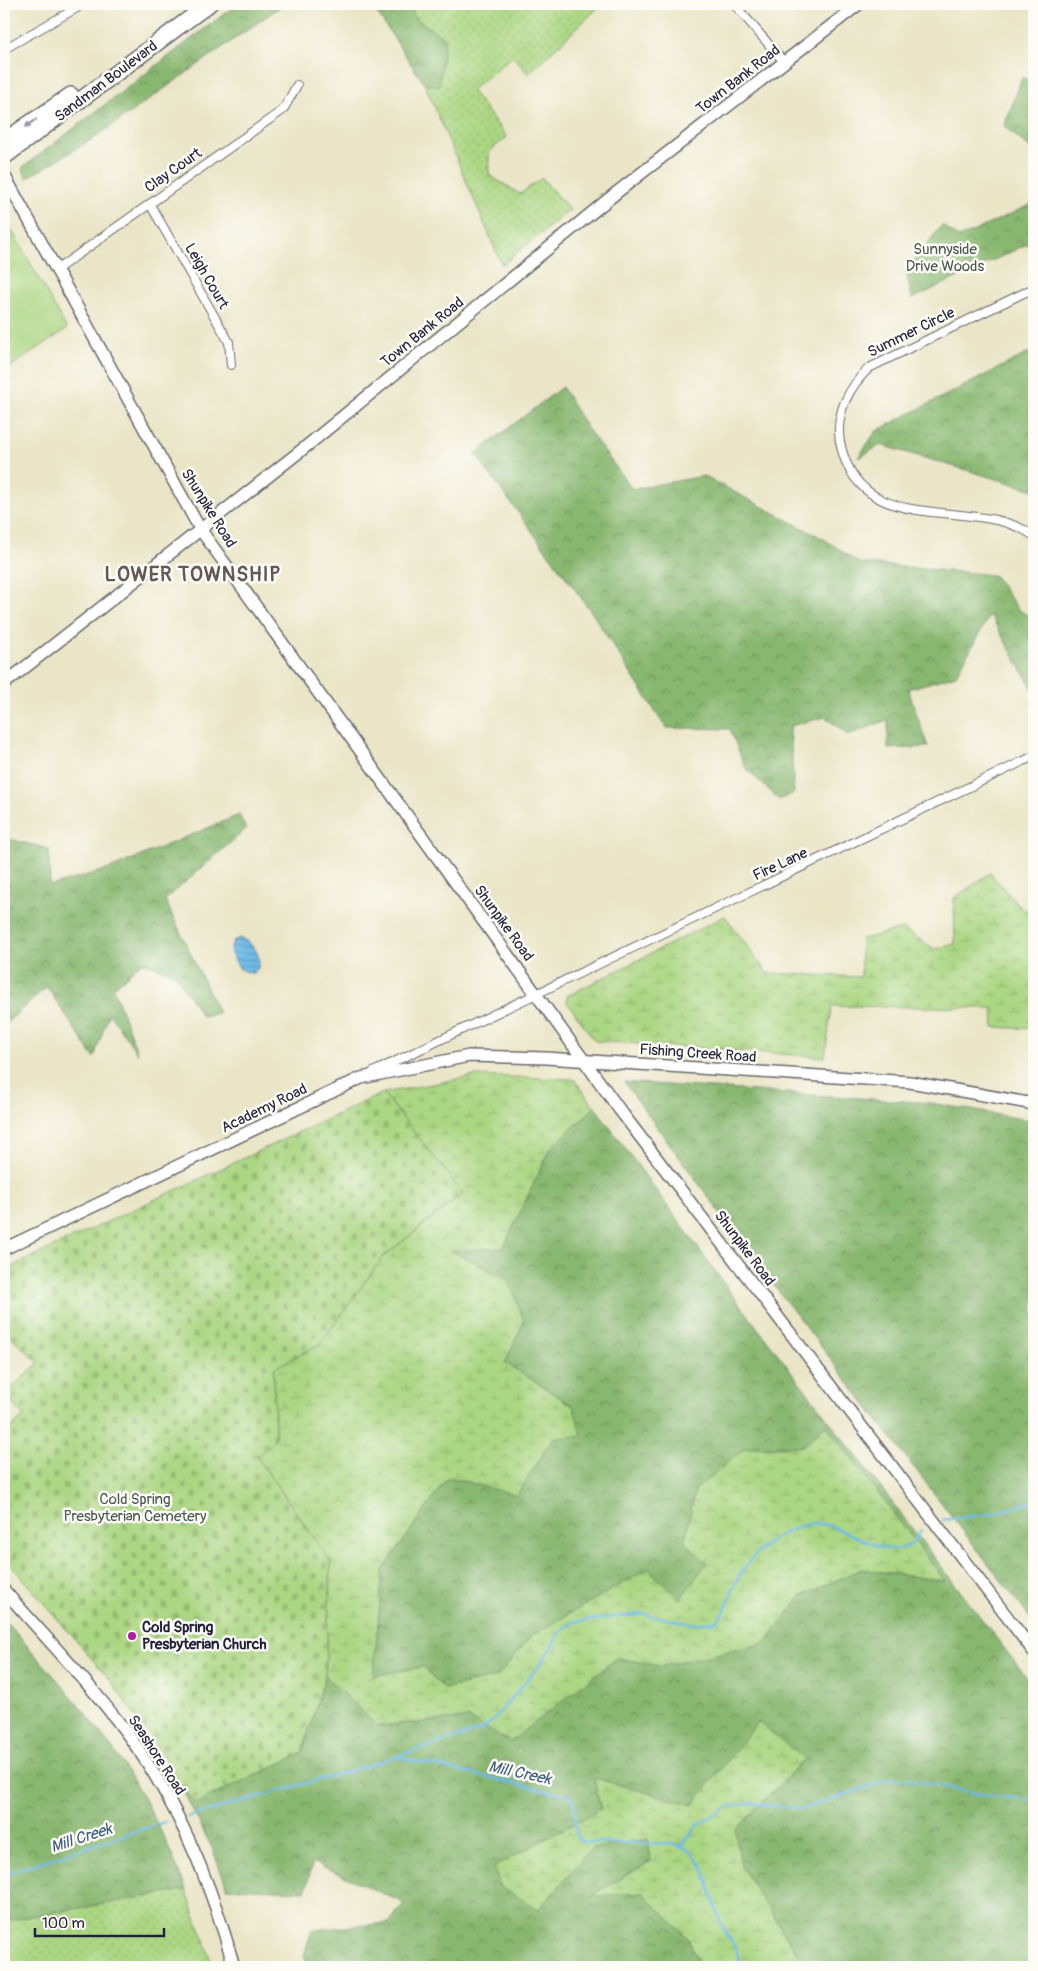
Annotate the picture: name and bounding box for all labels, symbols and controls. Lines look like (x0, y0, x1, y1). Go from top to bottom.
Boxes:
street label: Sandman Boulevard (51, 37, 161, 126)
street label: Town Bank Road (692, 41, 784, 118)
one-way arrow (24, 118, 37, 127)
street label: Clay Court (141, 143, 206, 197)
street label: Leigh Court (180, 240, 233, 313)
park label: Sunnyside Drive Woods (906, 240, 984, 276)
street label: Town Bank Road (377, 293, 468, 372)
street label: Summer Circle (865, 303, 958, 362)
street label: Shunpike Road (177, 465, 240, 551)
district label: LOWER TOWNSHIP (105, 562, 281, 587)
street label: Fire Lane (750, 843, 811, 885)
street label: Shunpike Road (470, 881, 538, 965)
street label: Fishing Creek Road (639, 1040, 757, 1067)
street label: Academy Road (218, 1079, 310, 1137)
street label: Shunpike Road (710, 1207, 779, 1290)
park label: Cold Spring Presbyterian Cemetery (63, 1490, 207, 1526)
place label: Cold Spring Presbyterian Church (142, 1618, 267, 1654)
marker: Cold Spring Presbyterian Church (126, 1630, 138, 1642)
street label: Seashore Road (124, 1712, 190, 1799)
water label: Mill Creek (487, 1757, 554, 1790)
water label: Mill Creek (48, 1818, 116, 1857)
scale bar (35, 1906, 164, 1938)
text: 100 m (42, 1914, 85, 1933)

